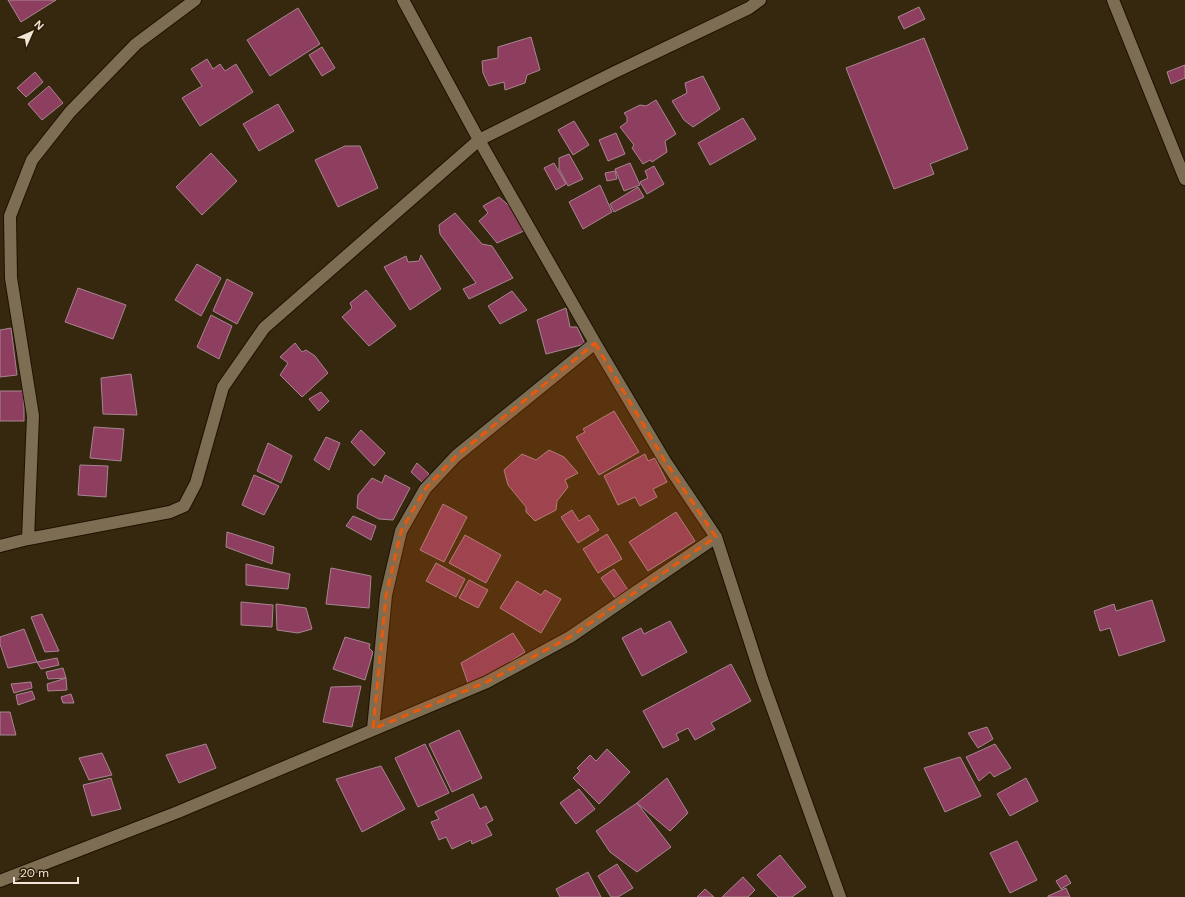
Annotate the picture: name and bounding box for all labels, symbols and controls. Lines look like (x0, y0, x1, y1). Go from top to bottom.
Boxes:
north arrow (12, 12, 52, 52)
text: N (31, 17, 47, 33)
scale bar (14, 859, 78, 885)
text: 20 m (20, 865, 49, 881)

